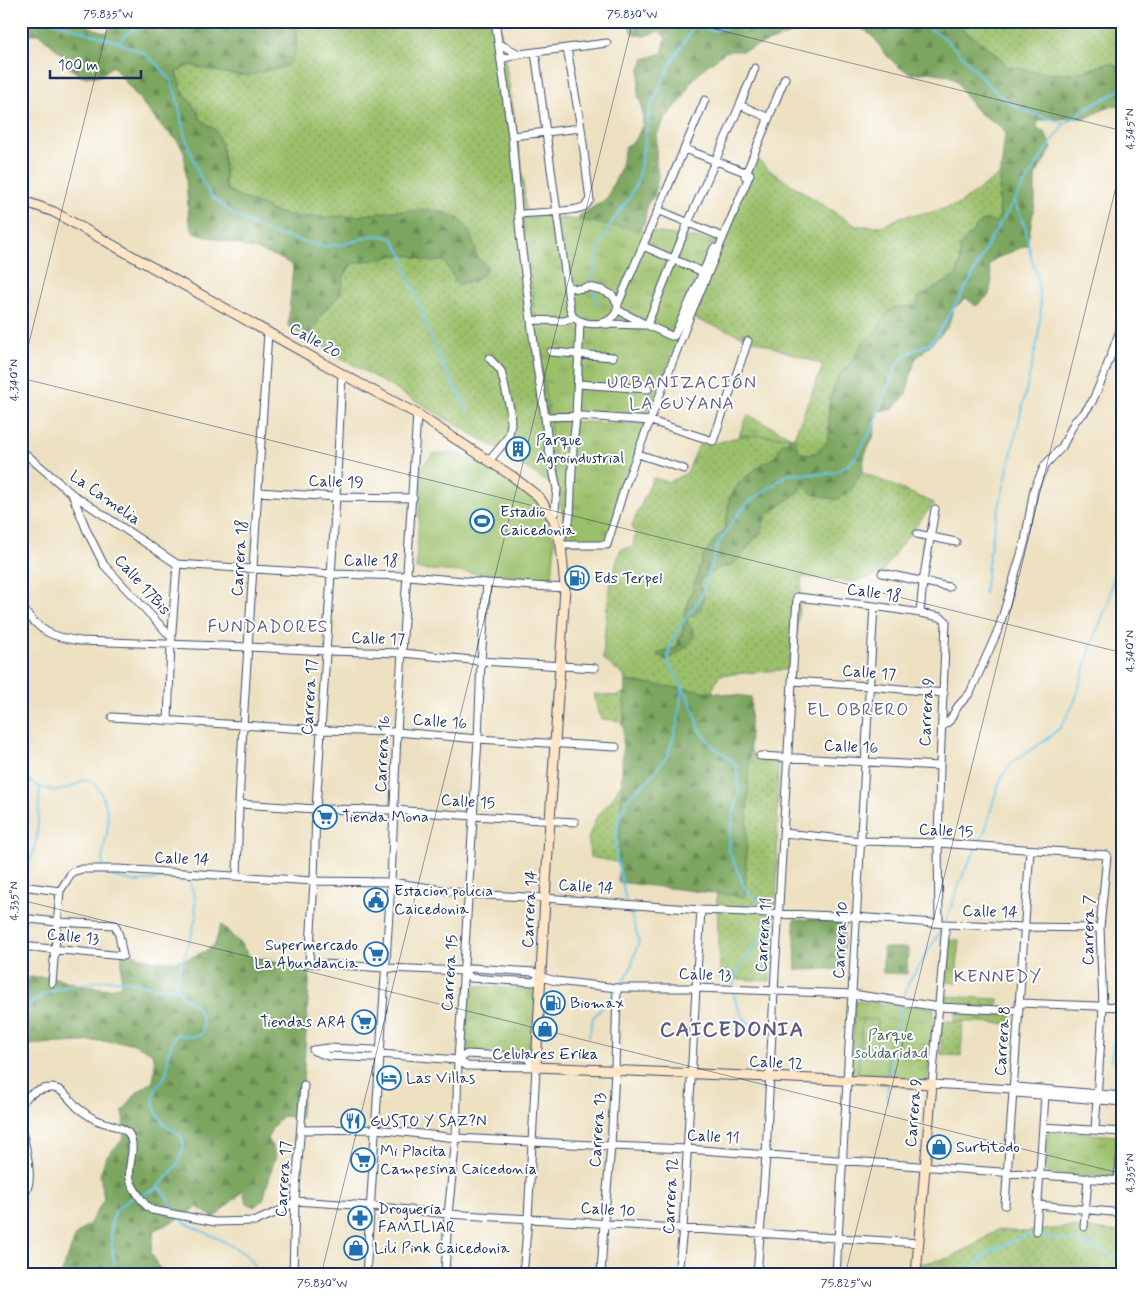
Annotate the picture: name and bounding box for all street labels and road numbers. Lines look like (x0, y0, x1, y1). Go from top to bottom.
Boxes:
street label: Calle 20 (286, 318, 344, 364)
street label: La Camelia (65, 466, 145, 530)
street label: Calle 19 (308, 471, 364, 493)
street label: Carrera 18 (227, 519, 253, 597)
street label: Calle 17Bis (109, 550, 175, 620)
street label: Calle 18 (344, 550, 398, 572)
street label: Calle 18 (845, 579, 903, 607)
street label: Calle 17 (351, 628, 405, 650)
street label: Carrera 17 (297, 658, 323, 736)
street label: Calle 17 (841, 660, 897, 686)
street label: Carrera 9 (915, 677, 939, 747)
street label: Calle 16 (412, 709, 468, 735)
street label: Carrera 16 (370, 715, 396, 793)
street label: Calle 16 (823, 735, 879, 759)
street label: Calle 15 (440, 790, 496, 814)
street label: Calle 15 (918, 819, 974, 843)
street label: Calle 14 (154, 847, 211, 871)
street label: Carrera 14 (517, 869, 543, 948)
street label: Calle 14 (558, 875, 615, 899)
street label: Carrera 7 (1078, 894, 1100, 966)
street label: Carrera 11 (751, 897, 777, 973)
street label: Carrera 10 (828, 901, 854, 979)
street label: Calle 14 (962, 901, 1018, 923)
street label: Calle 13 (46, 924, 101, 950)
street label: Carrera 15 (437, 934, 463, 1012)
street label: Calle 13 (678, 964, 732, 986)
street label: Carrera 8 (990, 1005, 1016, 1077)
street label: Calle 12 (748, 1051, 804, 1075)
street label: Carrera 9 (901, 1078, 927, 1148)
street label: Carrera 13 (585, 1092, 611, 1168)
street label: Calle 11 (686, 1125, 740, 1149)
street label: Carrera 17 (271, 1140, 297, 1218)
street label: Carrera 12 (659, 1157, 683, 1235)
street label: Calle 10 (580, 1198, 636, 1222)

